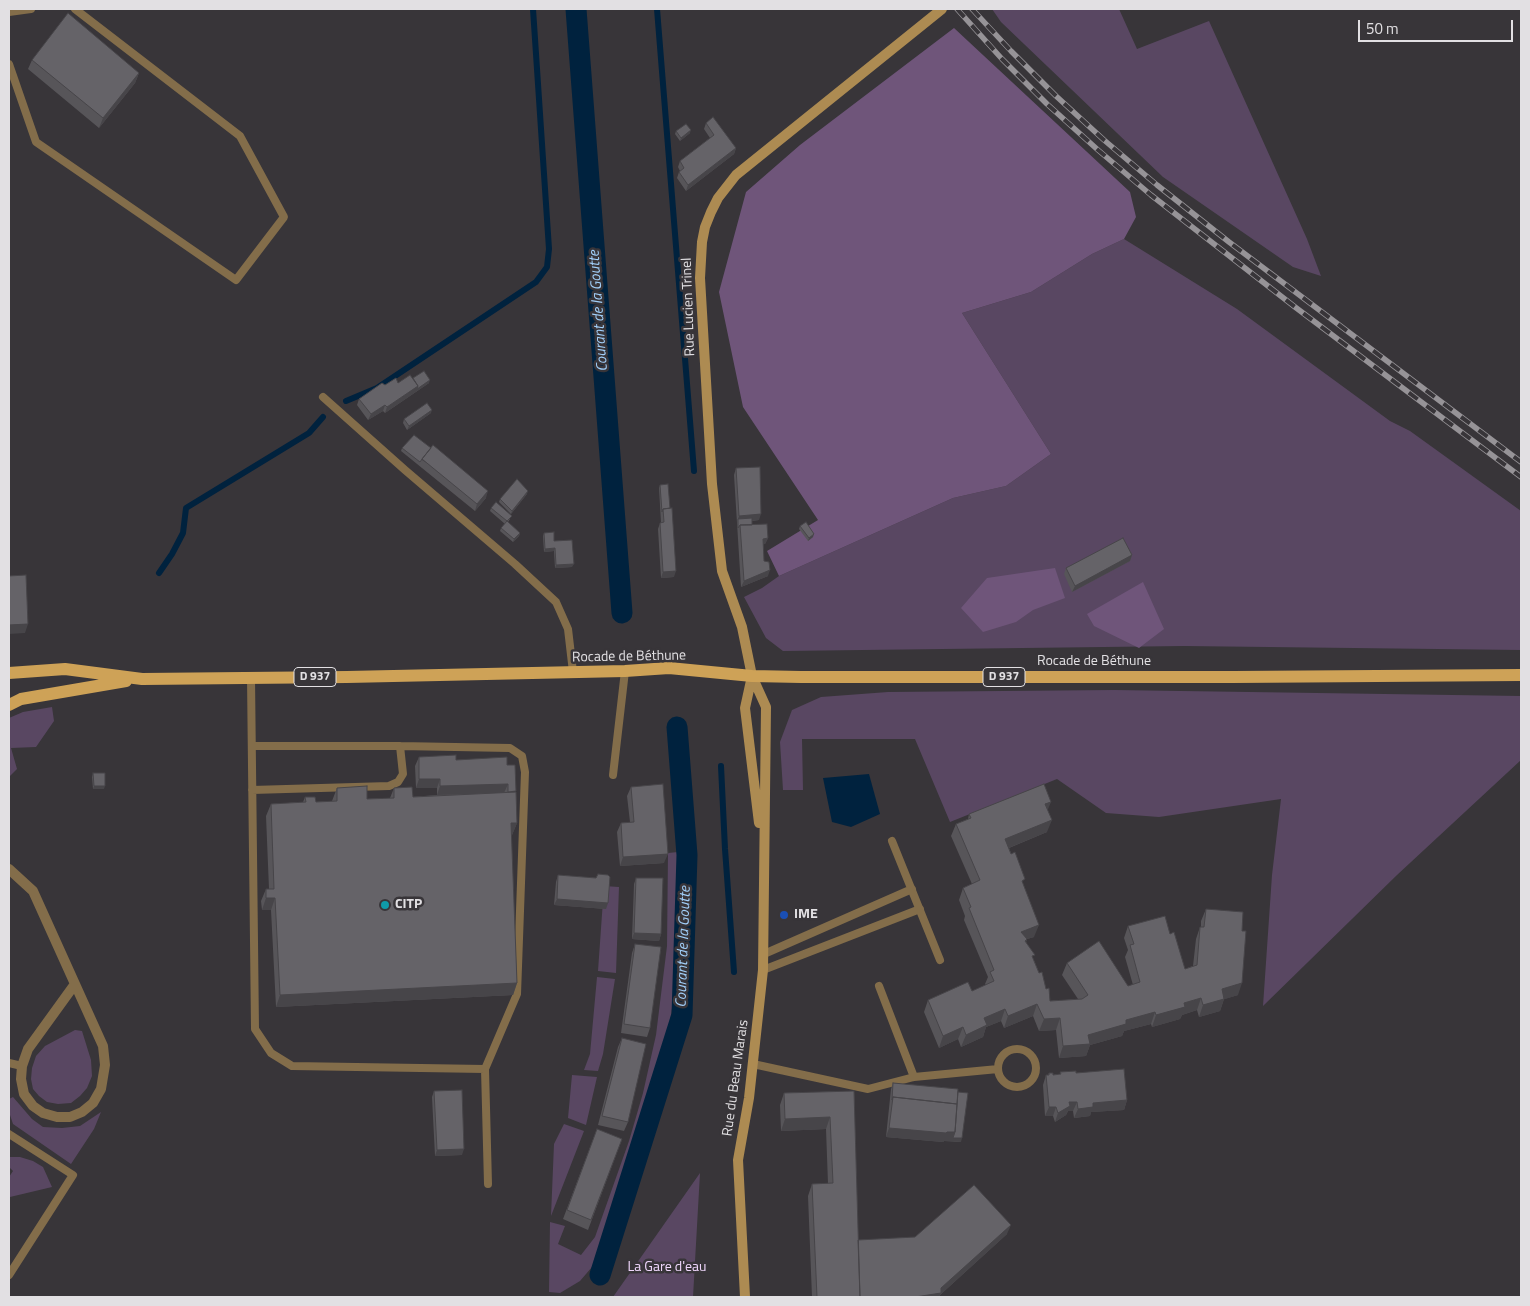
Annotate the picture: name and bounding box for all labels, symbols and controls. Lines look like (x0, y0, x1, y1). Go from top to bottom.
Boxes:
scale bar (1360, 10, 1515, 42)
text: 50 m (1366, 17, 1399, 40)
water label: Courant de la Goutte (586, 250, 612, 372)
street label: Rue Lucien Trinel (679, 257, 699, 357)
street label: Rocade de Béthune (572, 648, 686, 666)
street label: Rocade de Béthune (1037, 654, 1151, 670)
road number: D 937 (294, 668, 336, 686)
road number: D 937 (983, 668, 1025, 686)
water label: Courant de la Goutte (673, 886, 695, 1008)
place label: CITP (395, 897, 422, 913)
marker: CITP (379, 899, 391, 911)
place label: IME (794, 907, 818, 923)
marker: IME (778, 909, 790, 921)
street label: Rue du Beau Marais (720, 1019, 752, 1137)
park label: La Gare d'eau (628, 1260, 706, 1276)

